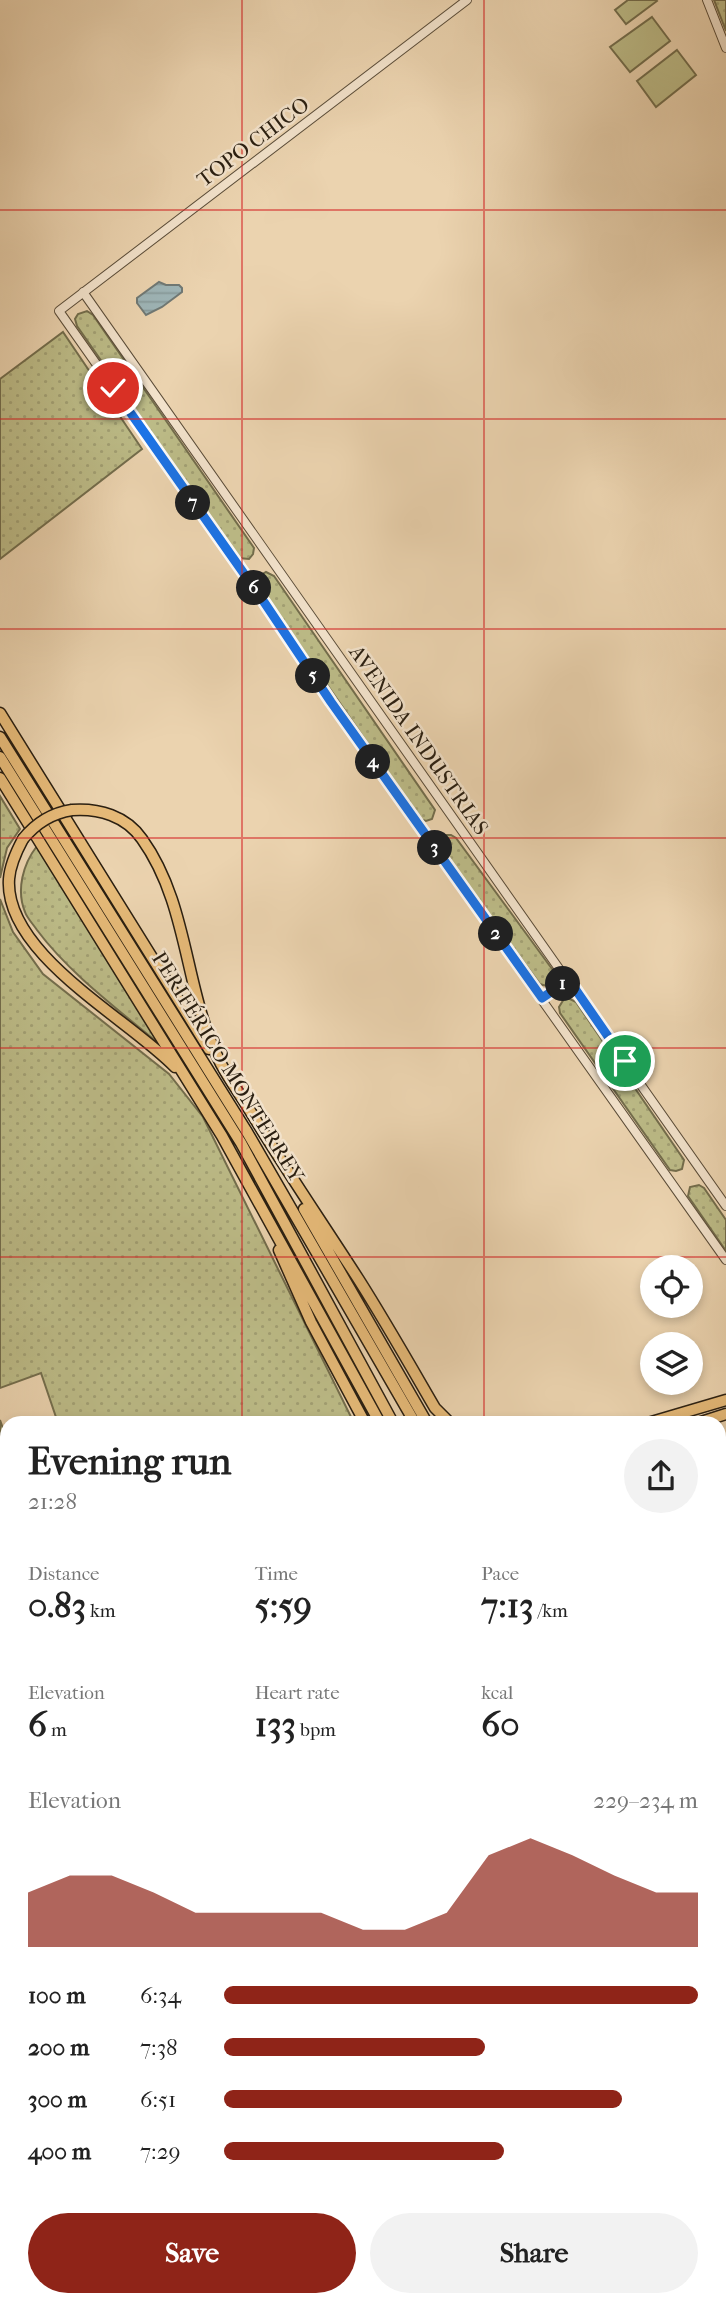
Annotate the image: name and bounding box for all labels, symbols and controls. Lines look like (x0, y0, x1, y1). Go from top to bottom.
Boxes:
street label: TOPO CHICO (192, 92, 314, 192)
pin (83, 358, 143, 418)
icon: check (94, 369, 132, 407)
pin: 7 (176, 486, 210, 520)
text: 7 (188, 491, 197, 513)
pin: 6 (236, 570, 272, 606)
text: 6 (248, 576, 259, 598)
street label: AVENIDA INDUSTRIAS (344, 640, 494, 839)
pin: 5 (296, 658, 330, 694)
text: 5 (308, 664, 317, 686)
pin: 4 (356, 744, 390, 780)
text: 4 (367, 750, 378, 772)
pin: 3 (418, 830, 452, 866)
text: 3 (431, 836, 438, 858)
pin: 2 (478, 916, 514, 951)
text: 2 (491, 922, 500, 944)
street label: PERIFÉRICO MONTERREY (147, 947, 309, 1187)
pin: 1 (546, 967, 580, 1002)
text: 1 (559, 972, 566, 994)
pin (595, 1031, 655, 1091)
icon: arrive (606, 1042, 644, 1080)
map controls (640, 1255, 703, 1395)
button: locate (640, 1255, 703, 1318)
button: layers (640, 1332, 703, 1395)
text: Evening run (28, 1439, 231, 1484)
button: share (624, 1439, 698, 1513)
text: 21:28 (28, 1488, 77, 1515)
text: Distance (28, 1563, 99, 1585)
text: Time (255, 1563, 298, 1585)
text: Pace (481, 1563, 519, 1585)
text: 0.83 (28, 1585, 86, 1626)
text: 5:59 (255, 1585, 312, 1626)
text: 7:13 (481, 1585, 534, 1626)
text: km (86, 1600, 116, 1622)
text: /km (534, 1600, 568, 1622)
text: Elevation (28, 1682, 105, 1704)
text: Heart rate (255, 1682, 340, 1704)
text: kcal (481, 1682, 513, 1704)
text: 6 (28, 1704, 47, 1745)
text: 133 (255, 1704, 296, 1745)
text: 60 (481, 1704, 520, 1745)
text: m (47, 1719, 67, 1741)
text: bpm (296, 1719, 336, 1741)
text: Elevation (28, 1787, 121, 1814)
text: 229–234 m (593, 1787, 698, 1814)
text: 100 m (28, 1982, 86, 2009)
text: 6:34 (140, 1982, 181, 2009)
text: 200 m (28, 2034, 89, 2061)
text: 7:38 (140, 2034, 178, 2061)
text: 300 m (28, 2086, 87, 2113)
text: 6:51 (140, 2086, 176, 2113)
text: 400 m (28, 2138, 91, 2165)
text: 7:29 (140, 2138, 181, 2165)
button: Save (28, 2213, 356, 2293)
button: Share (370, 2213, 698, 2293)

